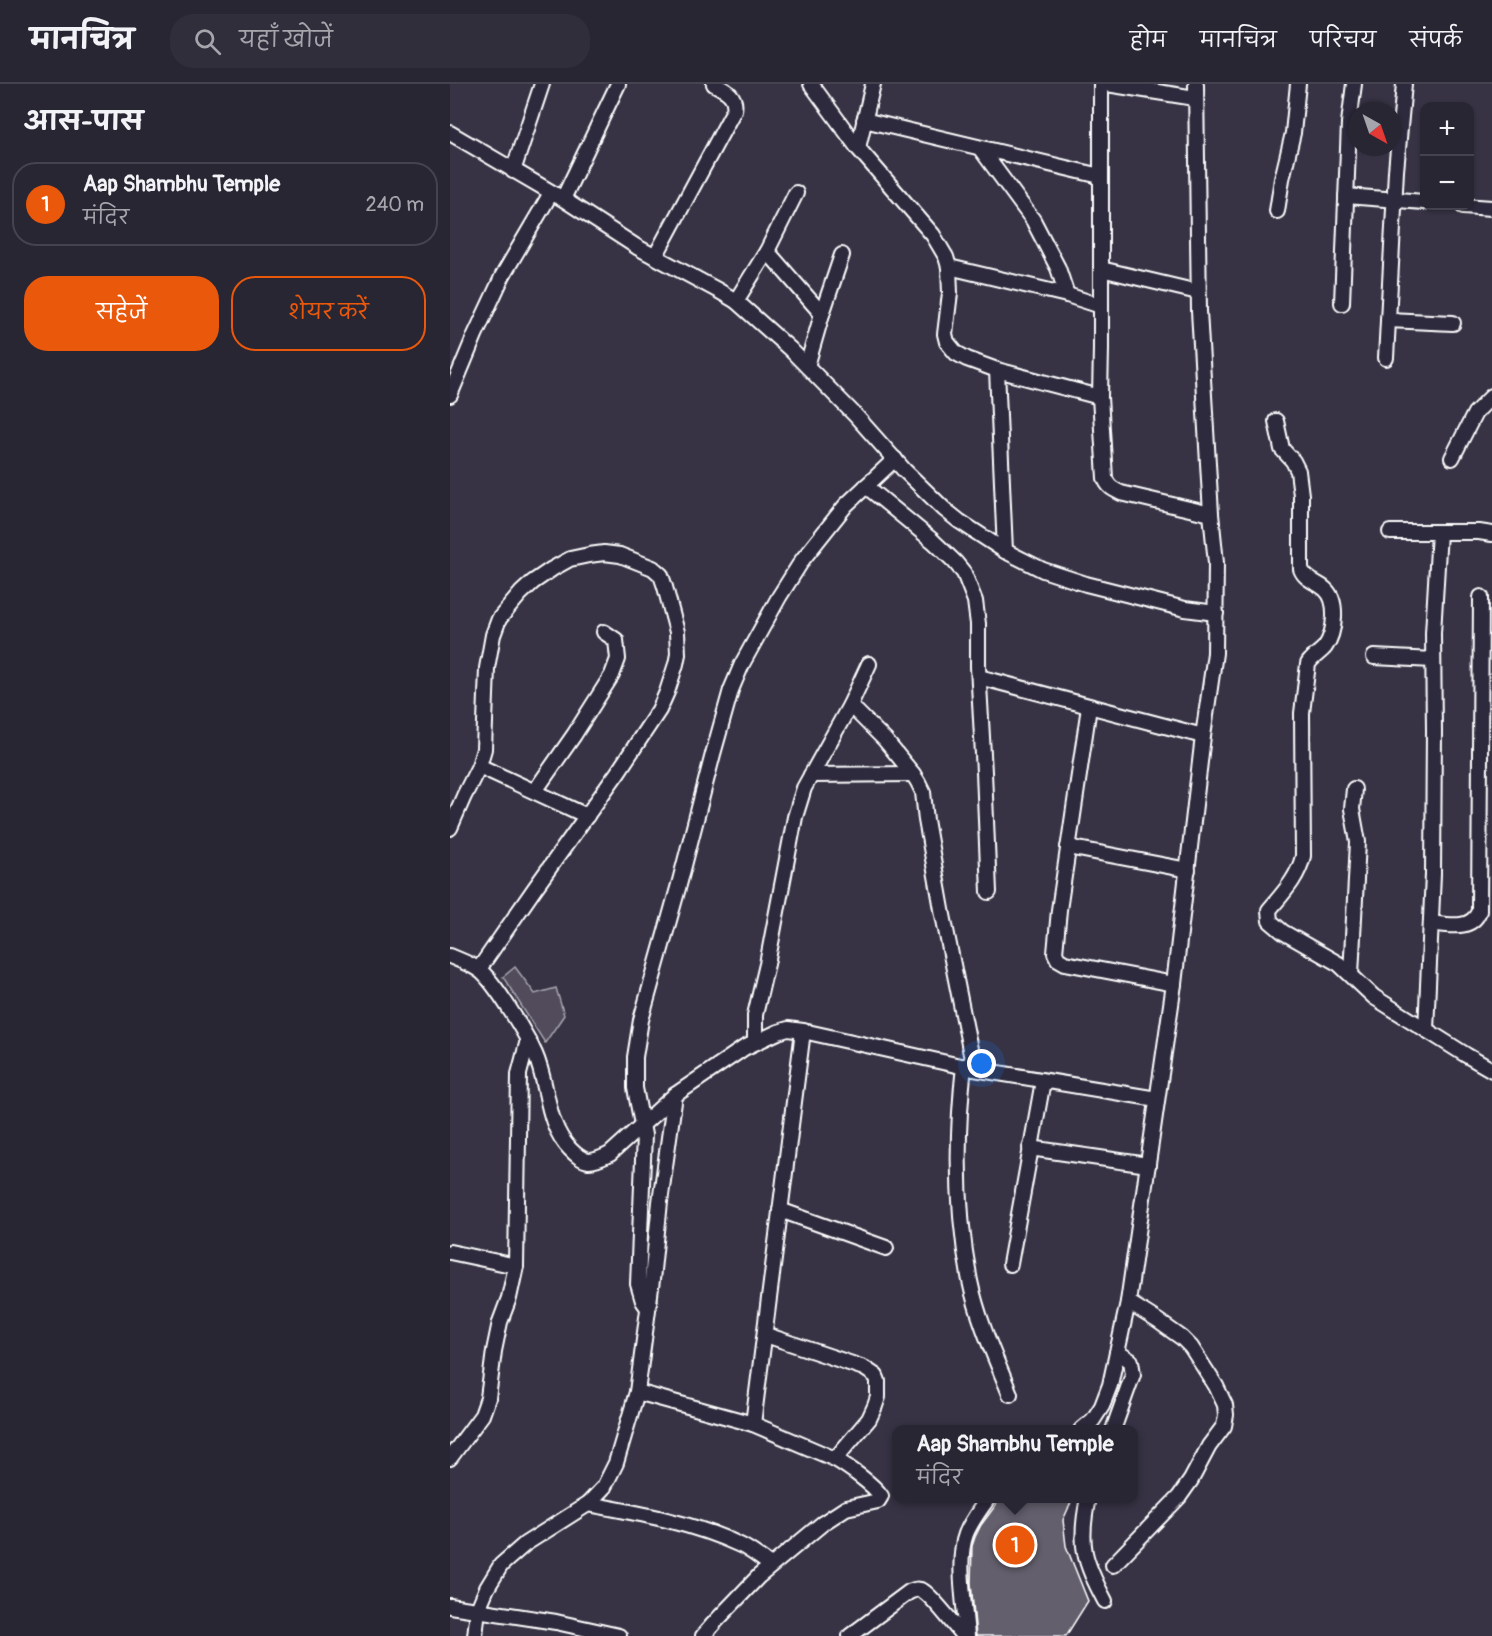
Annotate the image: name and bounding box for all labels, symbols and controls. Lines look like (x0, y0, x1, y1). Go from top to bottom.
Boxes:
search box (170, 14, 590, 68)
text: मानचित्र (30, 23, 134, 58)
icon: search (191, 25, 224, 58)
text: यहाँ खोजें (239, 26, 333, 54)
text: होम (1130, 27, 1167, 54)
text: मानचित्र (1200, 27, 1277, 54)
text: परिचय (1310, 27, 1376, 54)
text: संपर्क (1409, 27, 1462, 54)
north arrow (1348, 102, 1402, 156)
map controls (1420, 102, 1474, 210)
button: + (1420, 102, 1474, 156)
text: आस-पास (24, 106, 143, 138)
button: − (1420, 156, 1474, 210)
text: Aap Shambhu Temple (83, 170, 280, 198)
text: 1 (42, 192, 49, 217)
text: 240 m (365, 192, 424, 217)
text: मंदिर (83, 205, 129, 230)
button: सहेजें (24, 276, 219, 351)
button: शेयर करें (231, 276, 426, 351)
your location (967, 1049, 996, 1078)
popup (892, 1425, 1138, 1503)
text: Aap Shambhu Temple (916, 1430, 1114, 1458)
text: मंदिर (916, 1465, 963, 1490)
pin: 1 (996, 1522, 1034, 1568)

